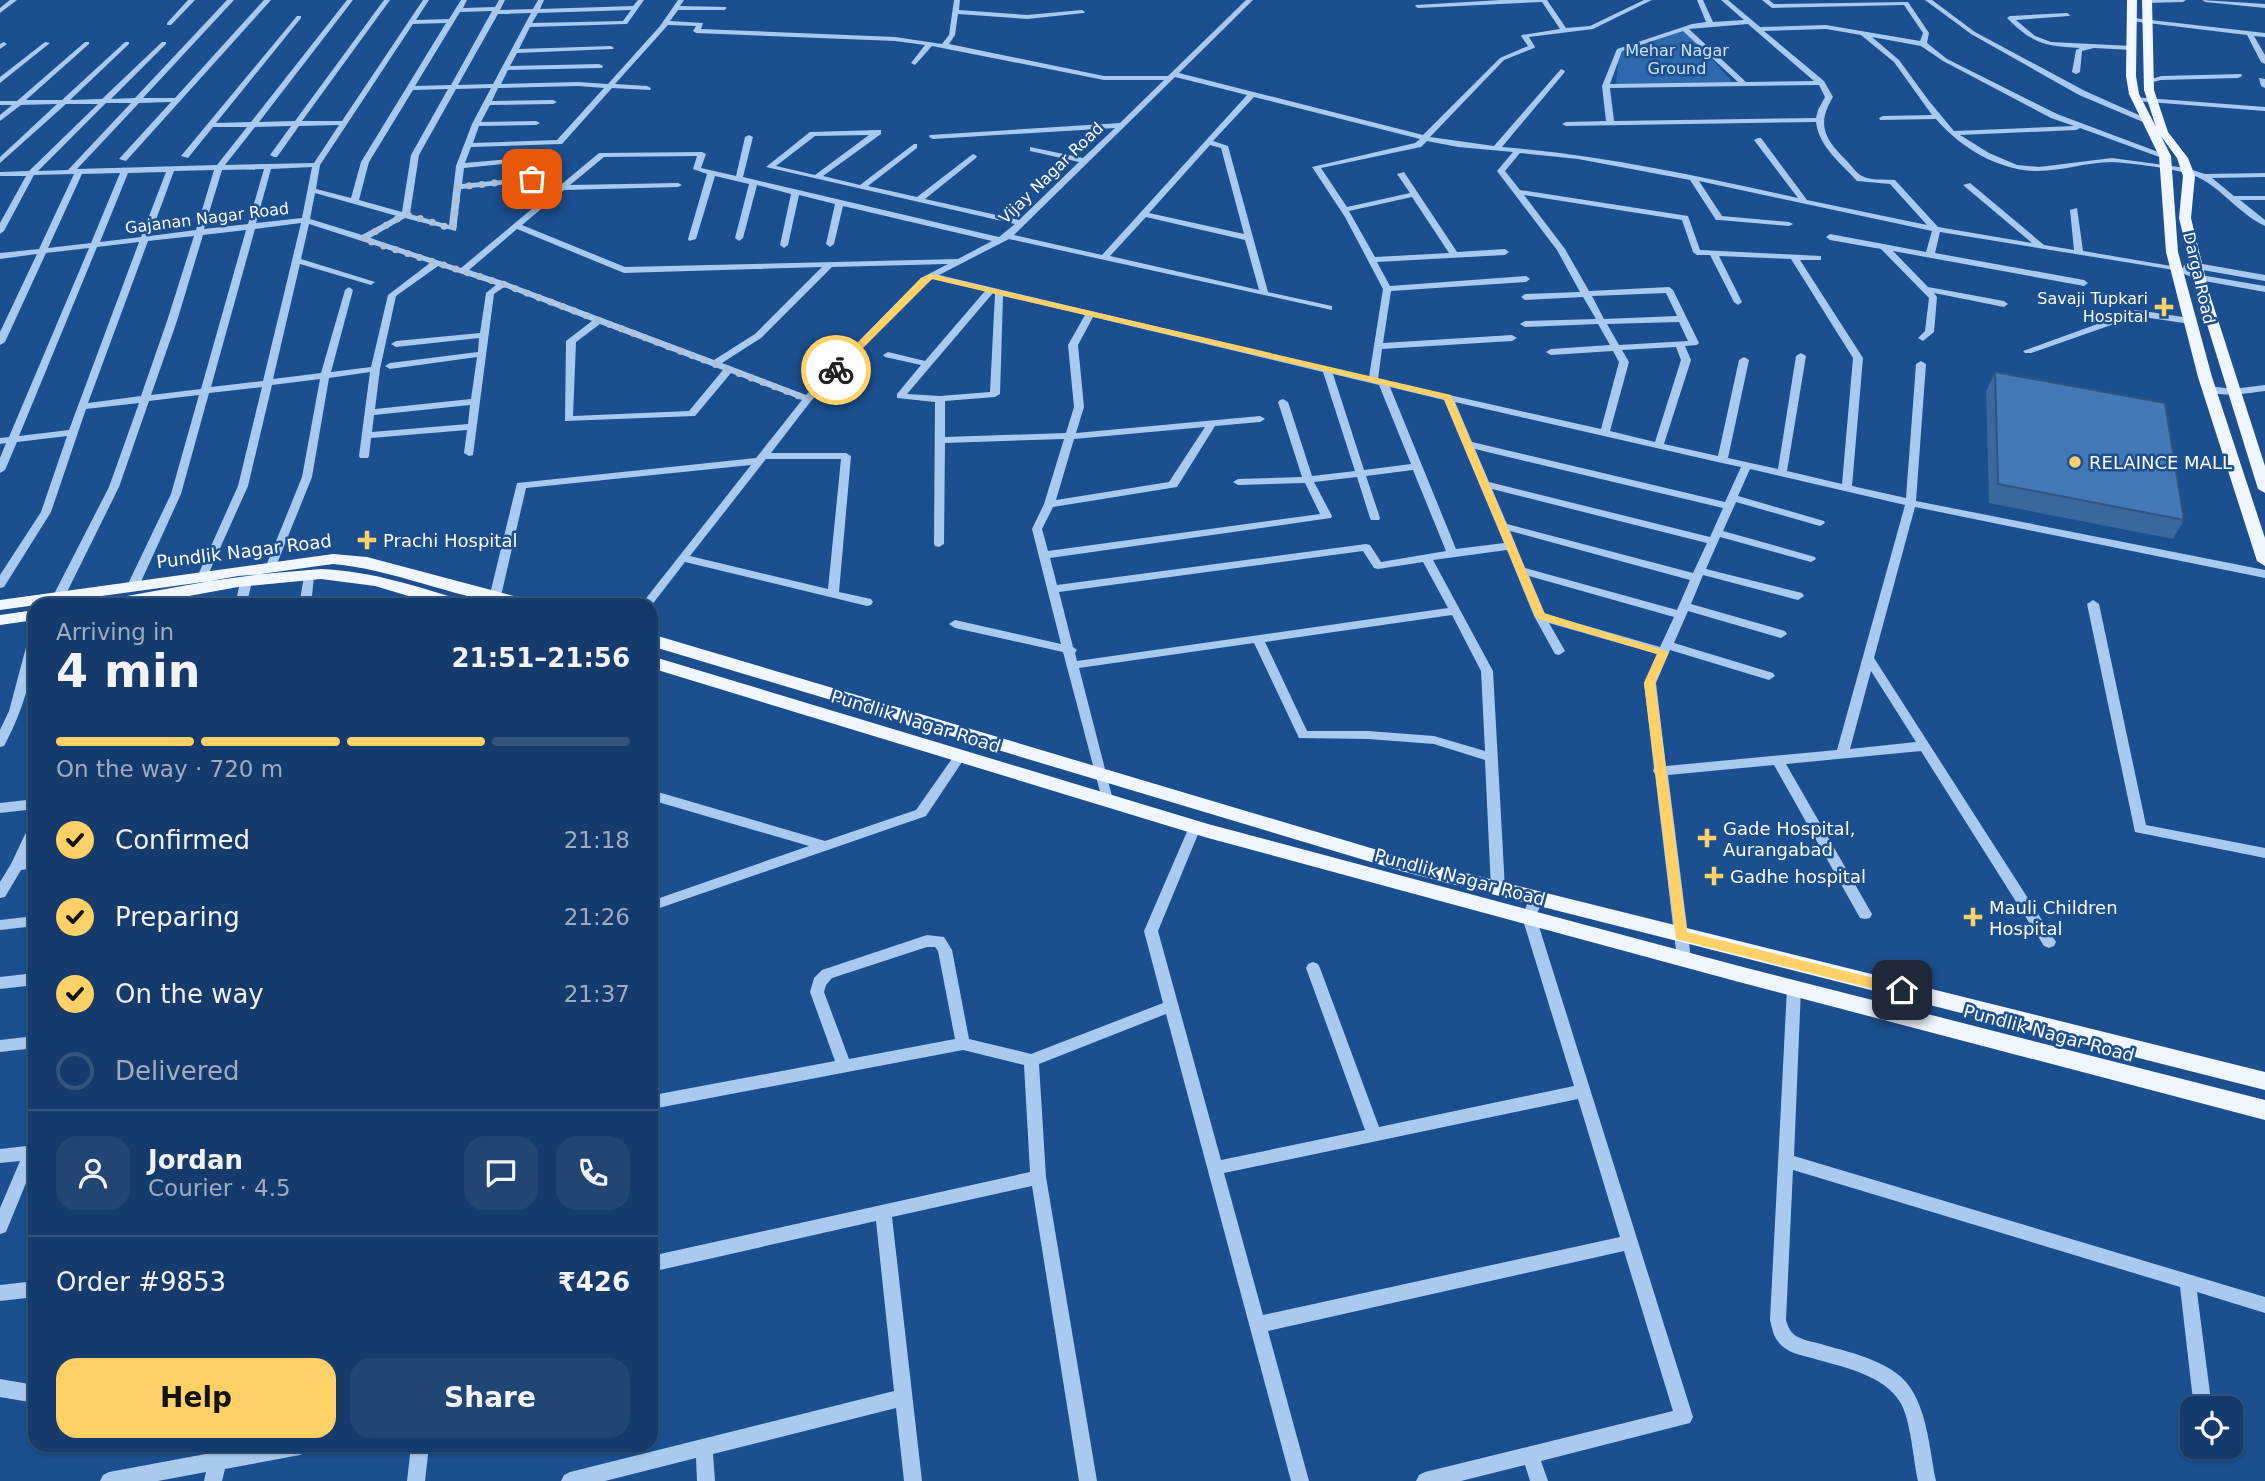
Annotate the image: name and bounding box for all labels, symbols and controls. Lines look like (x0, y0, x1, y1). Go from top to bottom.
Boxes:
park label: Mehar Nagar Ground (1625, 41, 1729, 78)
street label: Vijay Nagar Road (995, 118, 1107, 228)
pin (502, 149, 562, 209)
icon: bag (513, 160, 551, 198)
street label: Gajanan Nagar Road (124, 199, 290, 237)
street label: Darga Road (2179, 230, 2219, 326)
place label: Savaji Tupkari Hospital (2037, 289, 2148, 326)
marker: Savaji Tupkari Hospital (2154, 297, 2174, 317)
courier (801, 335, 871, 405)
icon: bike (817, 351, 855, 389)
place label: RELAINCE MALL (2089, 452, 2232, 473)
marker: RELAINCE MALL (2067, 454, 2083, 470)
street label: Pundlik Nagar Road (155, 530, 333, 572)
marker: Prachi Hospital (357, 530, 377, 550)
place label: Prachi Hospital (383, 530, 517, 551)
text: Arriving in (56, 619, 174, 645)
text: 21:51–21:56 (451, 643, 630, 673)
text: 4 min (56, 644, 200, 698)
street label: Pundlik Nagar Road (829, 685, 1003, 757)
text: On the way · 720 m (56, 756, 283, 782)
place label: Gade Hospital, Aurangabad (1723, 818, 1855, 860)
icon: check (56, 821, 94, 859)
text: Confirmed (115, 825, 250, 855)
text: 21:18 (564, 827, 630, 853)
marker: Gade Hospital, Aurangabad (1697, 828, 1717, 848)
street label: Pundlik Nagar Road (1372, 844, 1548, 910)
marker: Gadhe hospital (1704, 866, 1724, 886)
place label: Gadhe hospital (1730, 866, 1866, 887)
place label: Mauli Children Hospital (1989, 897, 2118, 939)
icon: check (56, 898, 94, 936)
text: Preparing (115, 902, 240, 932)
text: 21:26 (564, 904, 630, 930)
marker: Mauli Children Hospital (1963, 907, 1983, 927)
pin (1872, 960, 1932, 1020)
icon: home (1883, 971, 1921, 1009)
icon: check (56, 975, 94, 1013)
text: On the way (115, 979, 264, 1009)
text: 21:37 (564, 981, 630, 1007)
street label: Pundlik Nagar Road (1961, 1000, 2137, 1066)
text: Delivered (115, 1056, 239, 1086)
button: person (56, 1136, 130, 1210)
button: chat (464, 1136, 538, 1210)
button: phone (556, 1136, 630, 1210)
text: Jordan (148, 1145, 243, 1175)
text: Courier · 4.5 (148, 1175, 291, 1201)
text: Order #9853 (56, 1267, 226, 1297)
text: ₹426 (558, 1267, 630, 1297)
button: Help (56, 1358, 336, 1438)
button: Share (350, 1358, 630, 1438)
map controls (2180, 1396, 2243, 1459)
button: locate (2180, 1396, 2243, 1459)

